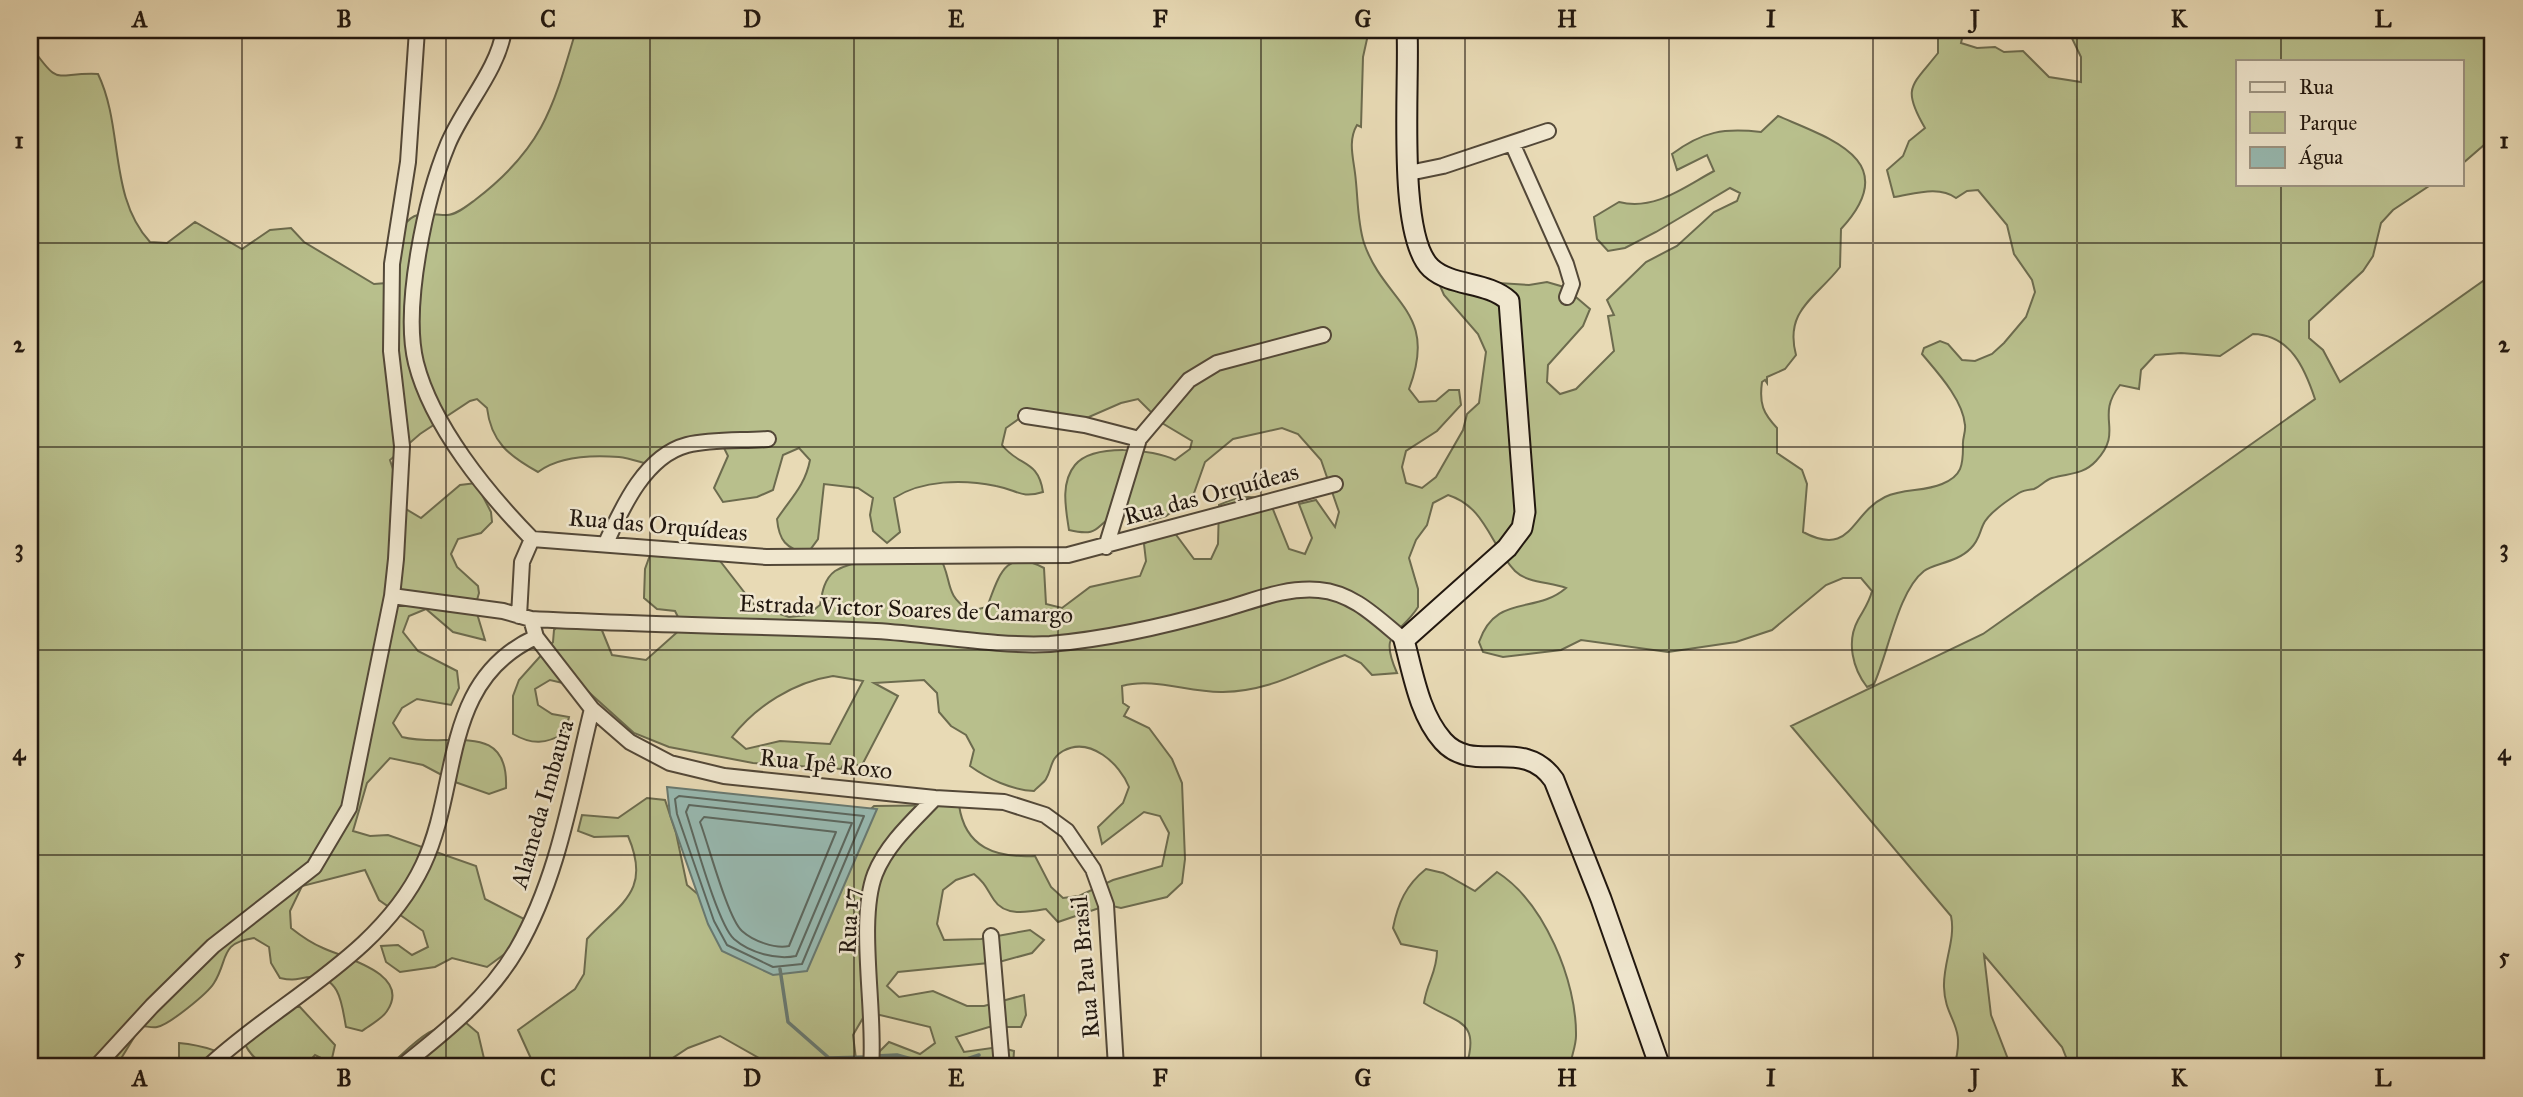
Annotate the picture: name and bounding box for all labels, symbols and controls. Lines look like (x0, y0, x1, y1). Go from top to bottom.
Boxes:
text: A (130, 5, 148, 33)
text: B (336, 5, 352, 33)
text: C (540, 5, 556, 33)
text: D (743, 5, 761, 33)
text: E (948, 5, 965, 33)
text: F (1152, 5, 1168, 33)
text: G (1355, 5, 1372, 33)
text: H (1557, 5, 1577, 33)
text: I (1766, 5, 1776, 33)
text: J (1967, 5, 1980, 34)
text: K (2171, 5, 2189, 33)
text: L (2375, 5, 2393, 33)
legend (2236, 60, 2464, 186)
text: Rua (2299, 74, 2334, 100)
text: Parque (2299, 110, 2358, 136)
text: 1 (14, 126, 24, 154)
text: 1 (2499, 126, 2509, 154)
text: Água (2298, 144, 2343, 170)
text: 2 (13, 330, 25, 358)
text: 2 (2498, 330, 2510, 358)
street label: Rua das Orquídeas (1120, 456, 1302, 532)
street label: Rua das Orquídeas (567, 502, 749, 548)
text: 3 (14, 534, 24, 563)
text: 3 (2499, 534, 2509, 563)
street label: Estrada Victor Soares de Camargo (738, 588, 1074, 630)
street label: Alameda Imbaura (503, 715, 581, 893)
text: 4 (13, 738, 27, 766)
text: 4 (2498, 738, 2512, 766)
street label: Rua Ipê Roxo (758, 742, 894, 786)
street label: Rua 17 (832, 887, 866, 955)
street label: Rua Pau Brasil (1064, 894, 1106, 1039)
text: 5 (14, 942, 25, 970)
text: 5 (2499, 942, 2510, 970)
text: A (130, 1064, 148, 1092)
text: B (336, 1064, 352, 1092)
text: C (540, 1064, 556, 1092)
text: D (743, 1064, 761, 1092)
text: E (948, 1064, 965, 1092)
text: F (1152, 1064, 1168, 1092)
text: G (1355, 1064, 1372, 1092)
text: H (1557, 1064, 1577, 1092)
text: I (1766, 1064, 1776, 1092)
text: J (1967, 1064, 1980, 1093)
text: K (2171, 1064, 2189, 1092)
text: L (2375, 1064, 2393, 1092)

